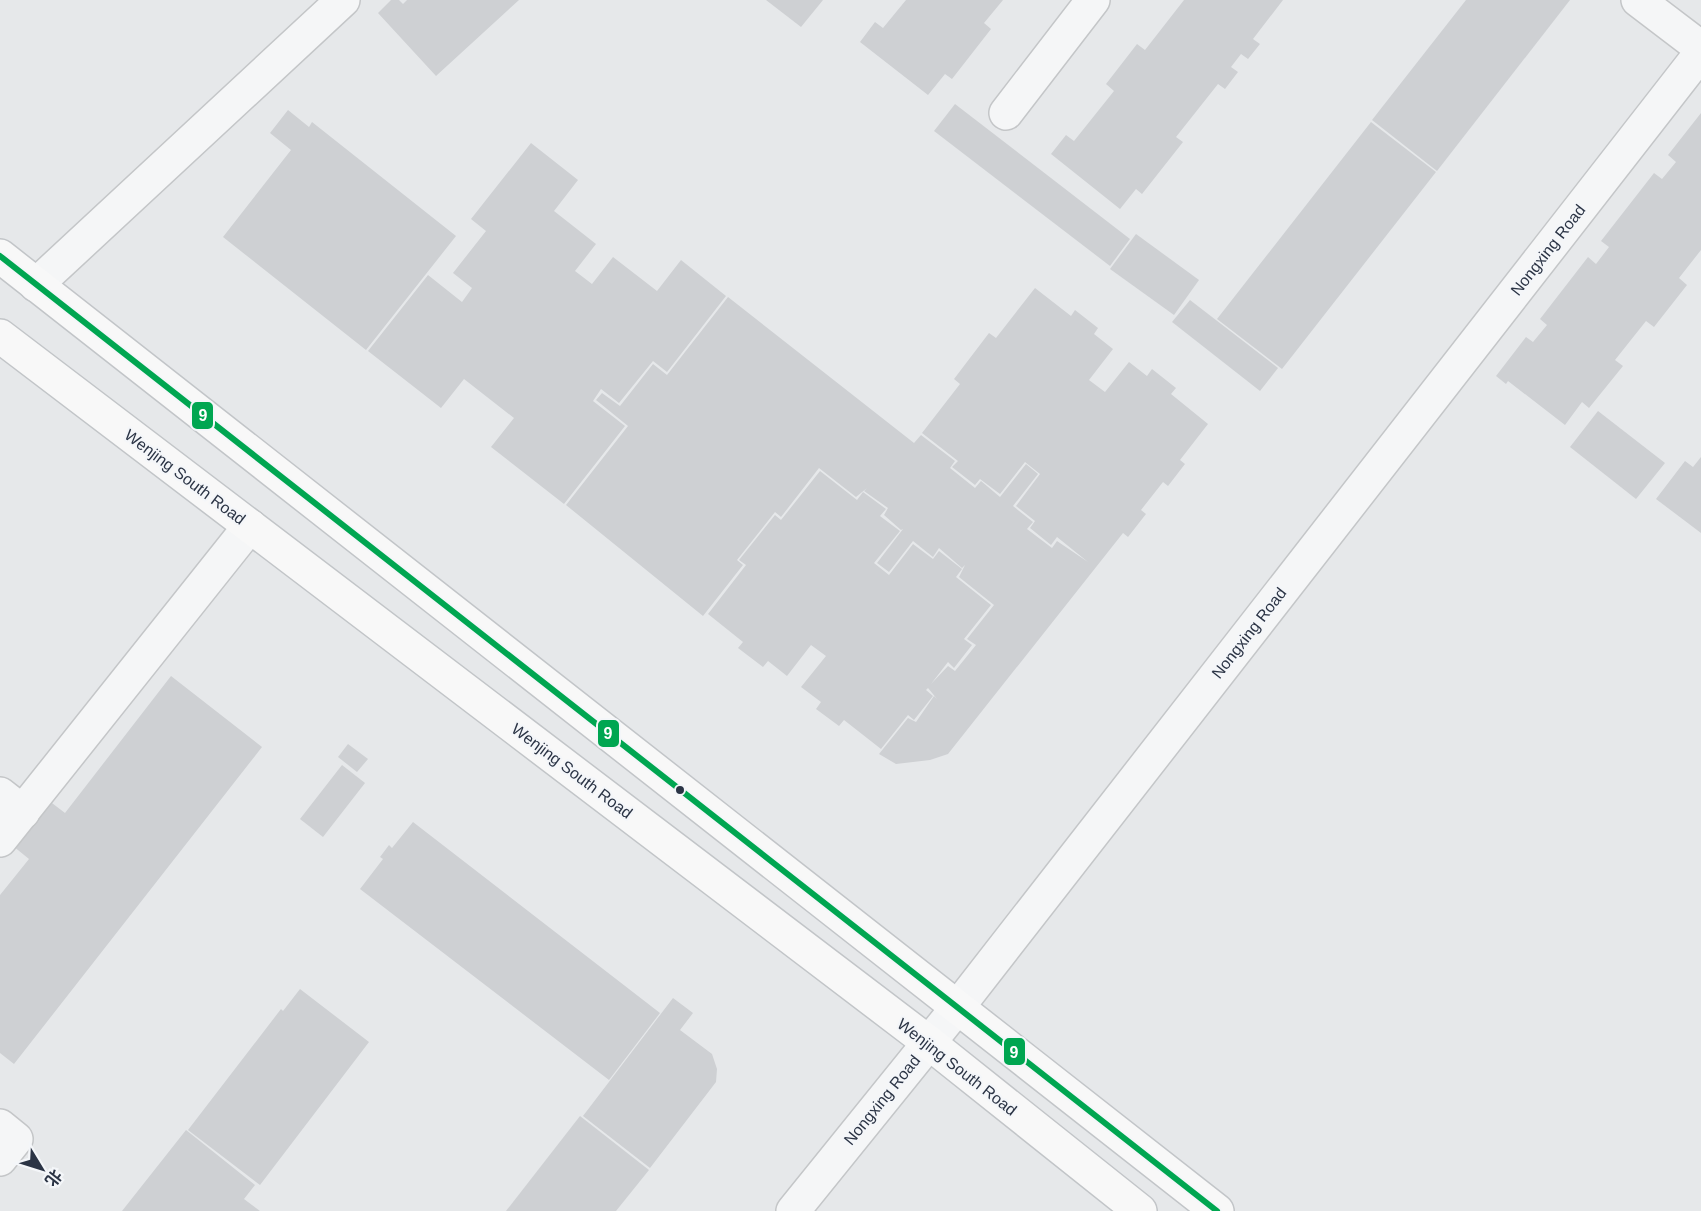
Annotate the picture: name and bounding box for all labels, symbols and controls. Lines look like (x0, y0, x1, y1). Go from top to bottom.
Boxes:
street label: Nongxing Road (1507, 201, 1589, 299)
line badge: 9 (191, 401, 214, 430)
text: 9 (199, 407, 208, 424)
street label: Wenjing South Road (121, 426, 249, 528)
street label: Nongxing Road (1208, 584, 1290, 682)
line badge: 9 (597, 719, 620, 748)
street label: Wenjing South Road (508, 720, 636, 822)
text: 9 (604, 725, 613, 742)
unlabelled marker (674, 784, 686, 796)
street label: Wenjing South Road (894, 1015, 1020, 1119)
line badge: 9 (1003, 1037, 1026, 1066)
text: 9 (1010, 1044, 1019, 1061)
street label: Nongxing Road (841, 1052, 923, 1148)
north arrow (12, 1139, 72, 1199)
text: 北 (42, 1166, 65, 1189)

